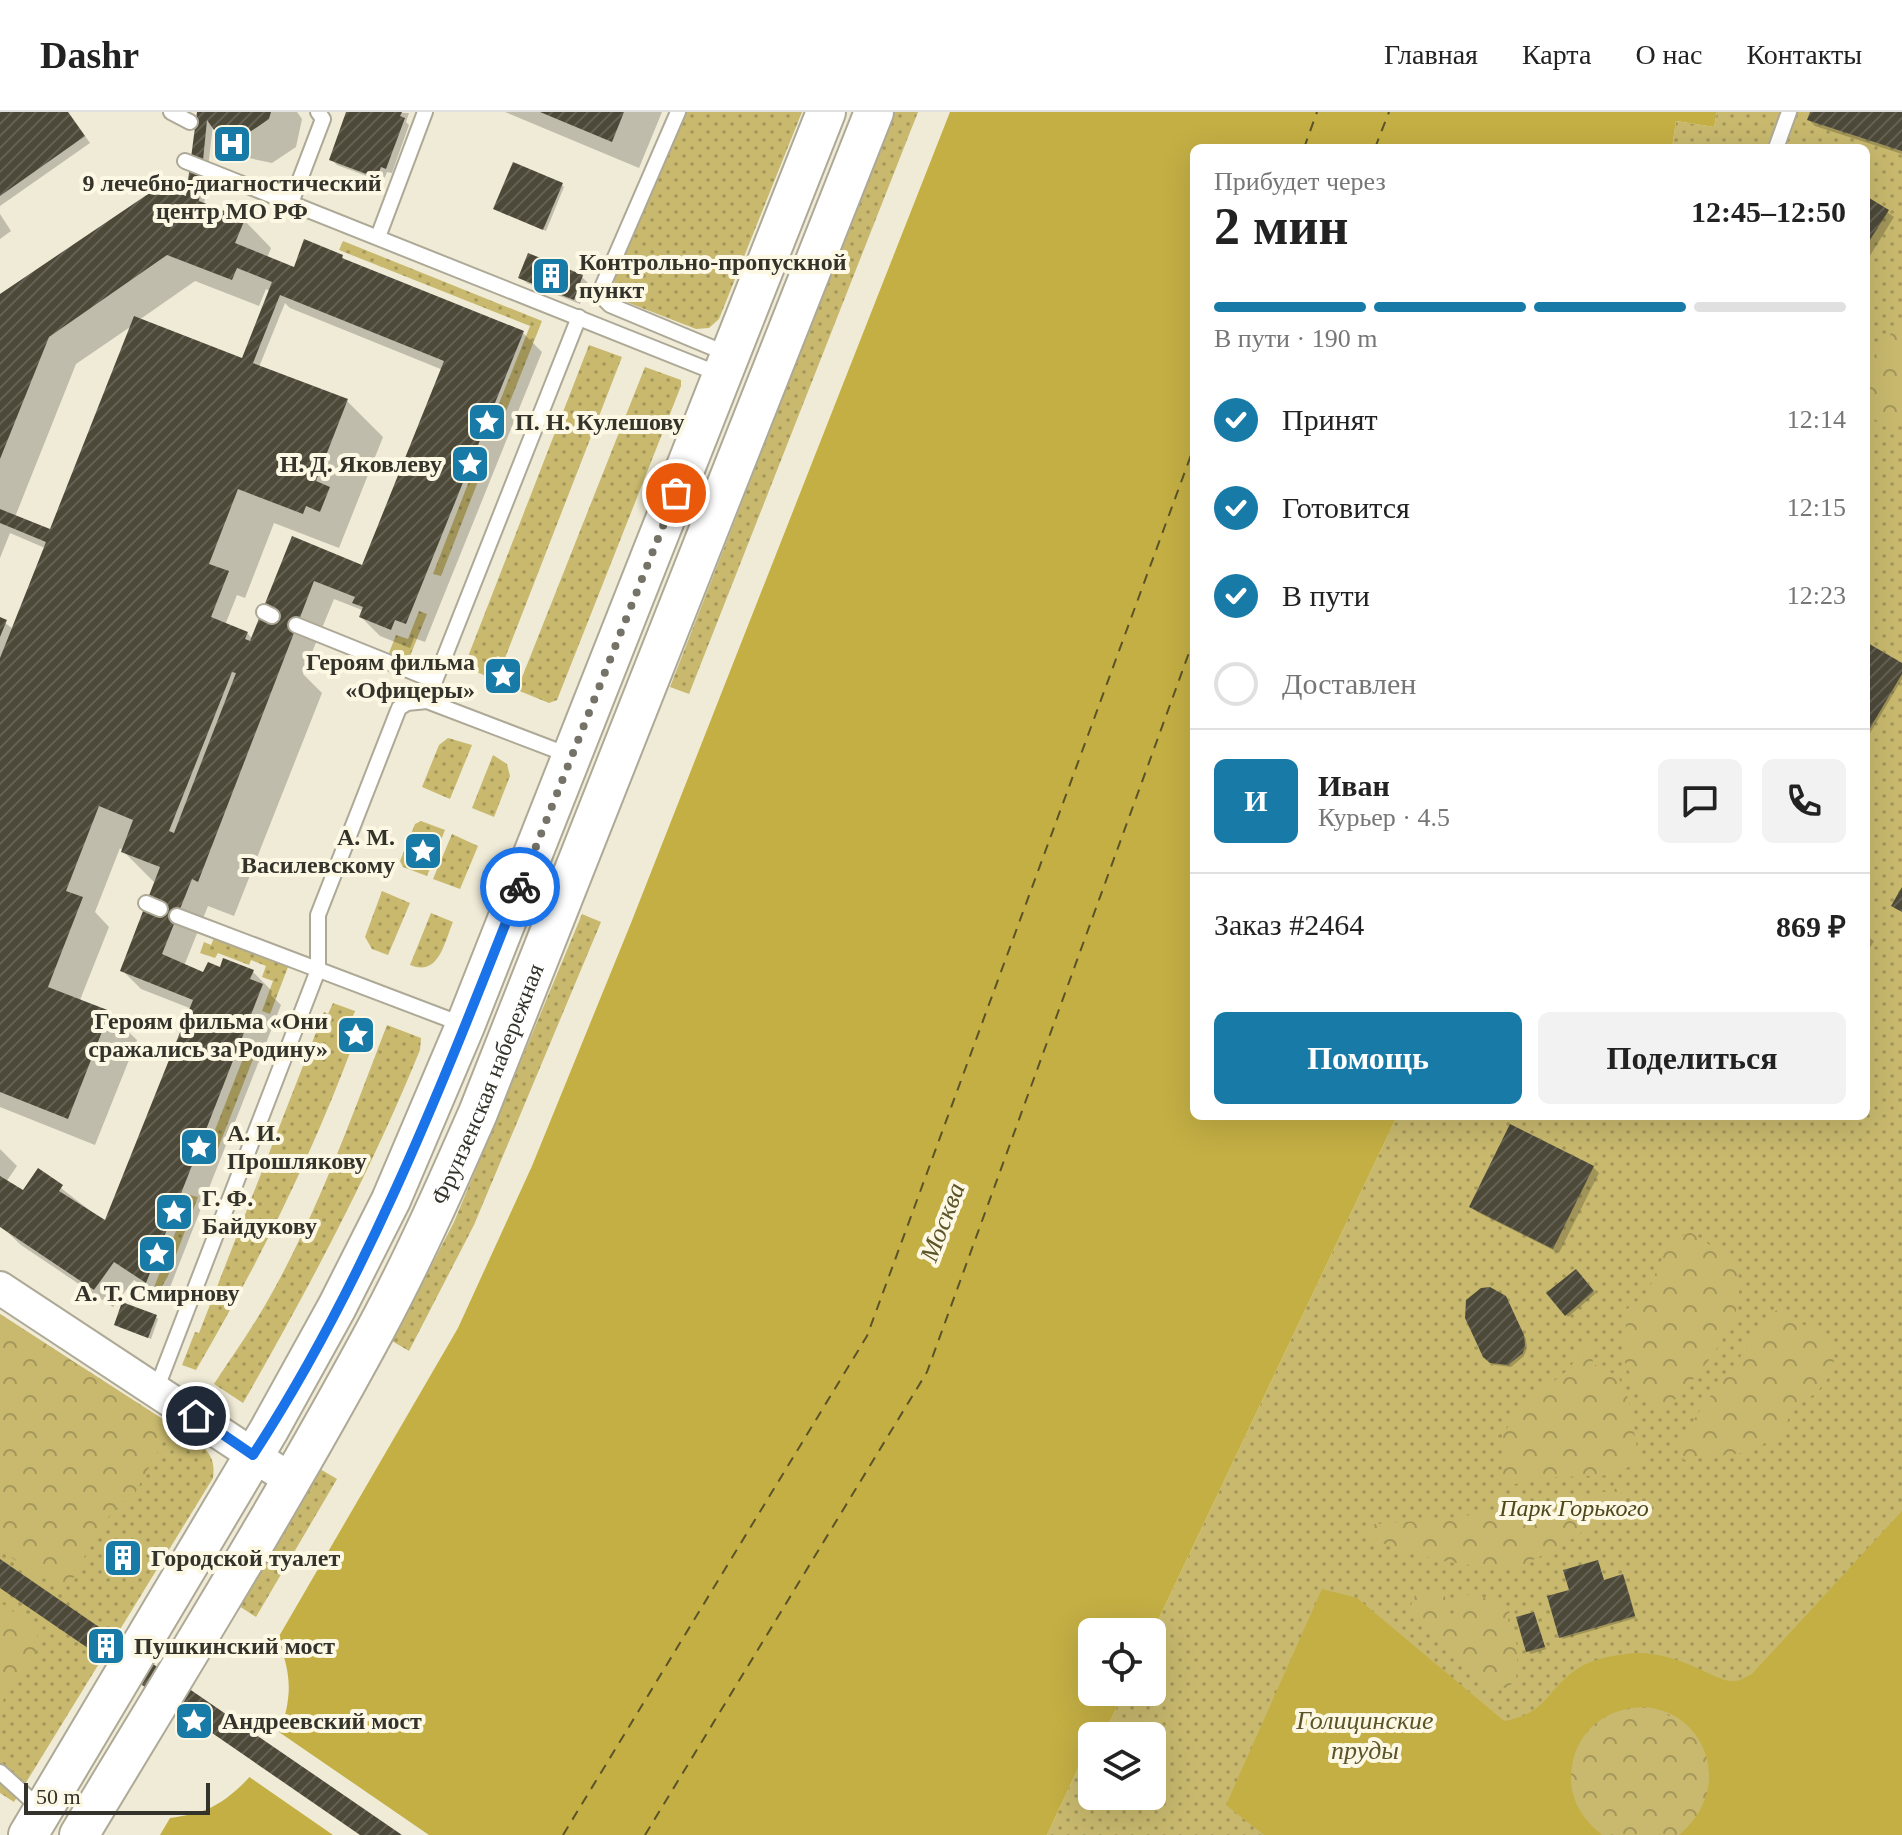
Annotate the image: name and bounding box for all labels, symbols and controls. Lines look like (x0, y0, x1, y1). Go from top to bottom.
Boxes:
text: Dashr (40, 34, 139, 76)
text: Главная (1384, 39, 1478, 70)
text: Карта (1522, 39, 1591, 70)
text: О нас (1635, 39, 1702, 70)
text: Контакты (1746, 39, 1862, 70)
hospital icon: 9 лечебно-диагностический центр МО РФ (211, 123, 253, 165)
text: Прибудет через (1214, 167, 1386, 196)
place label: 9 лечебно-диагностический центр МО РФ (82, 170, 382, 224)
text: 12:45–12:50 (1691, 195, 1846, 228)
text: 2 мин (1214, 198, 1348, 255)
place label: Контрольно-пропускной пункт (579, 249, 847, 303)
building icon: Контрольно-пропускной пункт (530, 255, 572, 297)
text: В пути · 190 m (1214, 324, 1377, 353)
icon: check (1214, 398, 1258, 442)
place icon: П. Н. Кулешову (466, 401, 508, 443)
text: Принят (1282, 403, 1378, 436)
text: 12:14 (1787, 405, 1846, 434)
place label: П. Н. Кулешову (515, 409, 684, 435)
place icon: Н. Д. Яковлеву (449, 443, 491, 485)
place label: Н. Д. Яковлеву (280, 451, 442, 477)
pin (642, 459, 710, 527)
icon: bag (654, 471, 698, 515)
icon: check (1214, 486, 1258, 530)
text: Готовится (1282, 491, 1410, 524)
text: 12:15 (1787, 493, 1846, 522)
icon: check (1214, 574, 1258, 618)
text: В пути (1282, 579, 1370, 612)
text: 12:23 (1787, 581, 1846, 610)
place label: Героям фильма «Офицеры» (306, 649, 475, 703)
place icon: Героям фильма «Офицеры» (482, 655, 524, 697)
text: Доставлен (1282, 667, 1416, 700)
button: chat (1658, 759, 1742, 843)
button: phone (1762, 759, 1846, 843)
text: Иван (1318, 769, 1390, 802)
text: И (1244, 784, 1268, 817)
text: Курьер · 4.5 (1318, 803, 1450, 832)
place label: А. М. Василевскому (241, 824, 395, 878)
place icon: А. М. Василевскому (402, 830, 444, 872)
courier (480, 847, 560, 927)
icon: bike (498, 865, 542, 909)
text: Заказ #2464 (1214, 908, 1364, 941)
text: 869 ₽ (1776, 910, 1846, 943)
street label: Фрунзенская набережная (426, 960, 549, 1209)
place label: Героям фильма «Они сражались за Родину» (88, 1008, 328, 1062)
button: Помощь (1214, 1012, 1522, 1104)
button: Поделиться (1538, 1012, 1846, 1104)
place icon: Героям фильма «Они сражались за Родину» (335, 1014, 377, 1056)
place label: А. И. Прошлякову (227, 1120, 367, 1174)
place icon: А. И. Прошлякову (178, 1126, 220, 1168)
water label: Москва (914, 1179, 971, 1267)
place label: Г. Ф. Байдукову (202, 1185, 317, 1239)
place icon: Г. Ф. Байдукову (153, 1191, 195, 1233)
place icon: А. Т. Смирнову (136, 1233, 178, 1275)
place label: А. Т. Смирнову (74, 1280, 240, 1306)
pin (162, 1382, 230, 1450)
icon: home (174, 1394, 218, 1438)
park label: Парк Горького (1498, 1495, 1649, 1521)
building icon: Городской туалет (102, 1537, 144, 1579)
place label: Городской туалет (151, 1545, 340, 1571)
map controls (1078, 1618, 1166, 1810)
button: locate (1078, 1618, 1166, 1706)
building icon: Пушкинский мост (85, 1625, 127, 1667)
place label: Пушкинский мост (134, 1633, 335, 1659)
place icon: Андреевский мост (173, 1700, 215, 1742)
water label: Голицинские пруды (1295, 1706, 1434, 1765)
place label: Андреевский мост (222, 1708, 422, 1734)
button: layers (1078, 1722, 1166, 1810)
scale bar (24, 1779, 210, 1815)
text: 50 m (36, 1784, 81, 1809)

